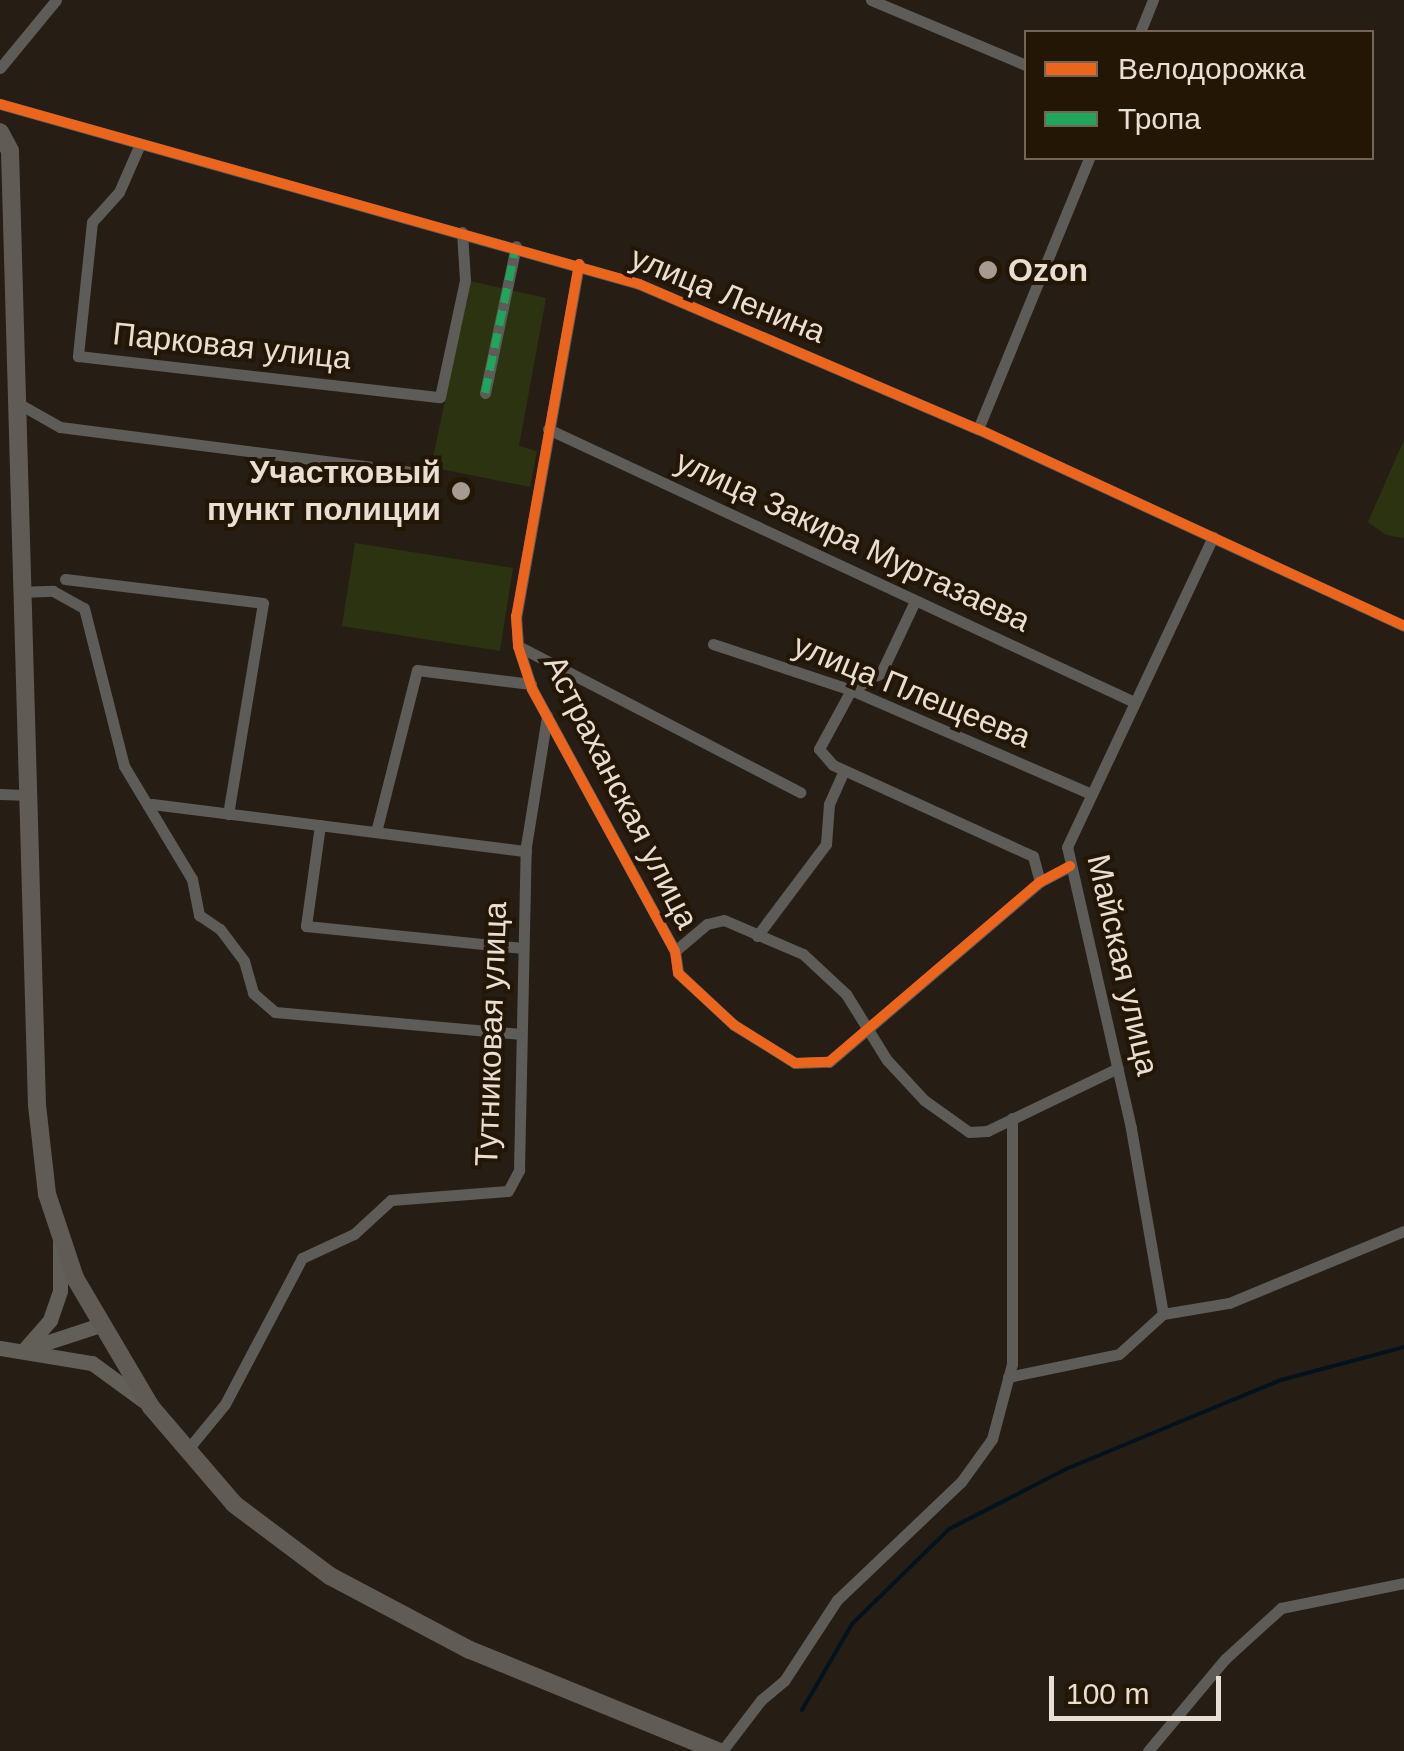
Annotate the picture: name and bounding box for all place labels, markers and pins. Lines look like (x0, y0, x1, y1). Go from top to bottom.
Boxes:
place label: Ozon (1008, 251, 1088, 289)
marker: Ozon (977, 259, 999, 281)
place label: Участковый пункт полиции (207, 454, 441, 529)
marker: Участковый пункт полиции (450, 480, 472, 502)

